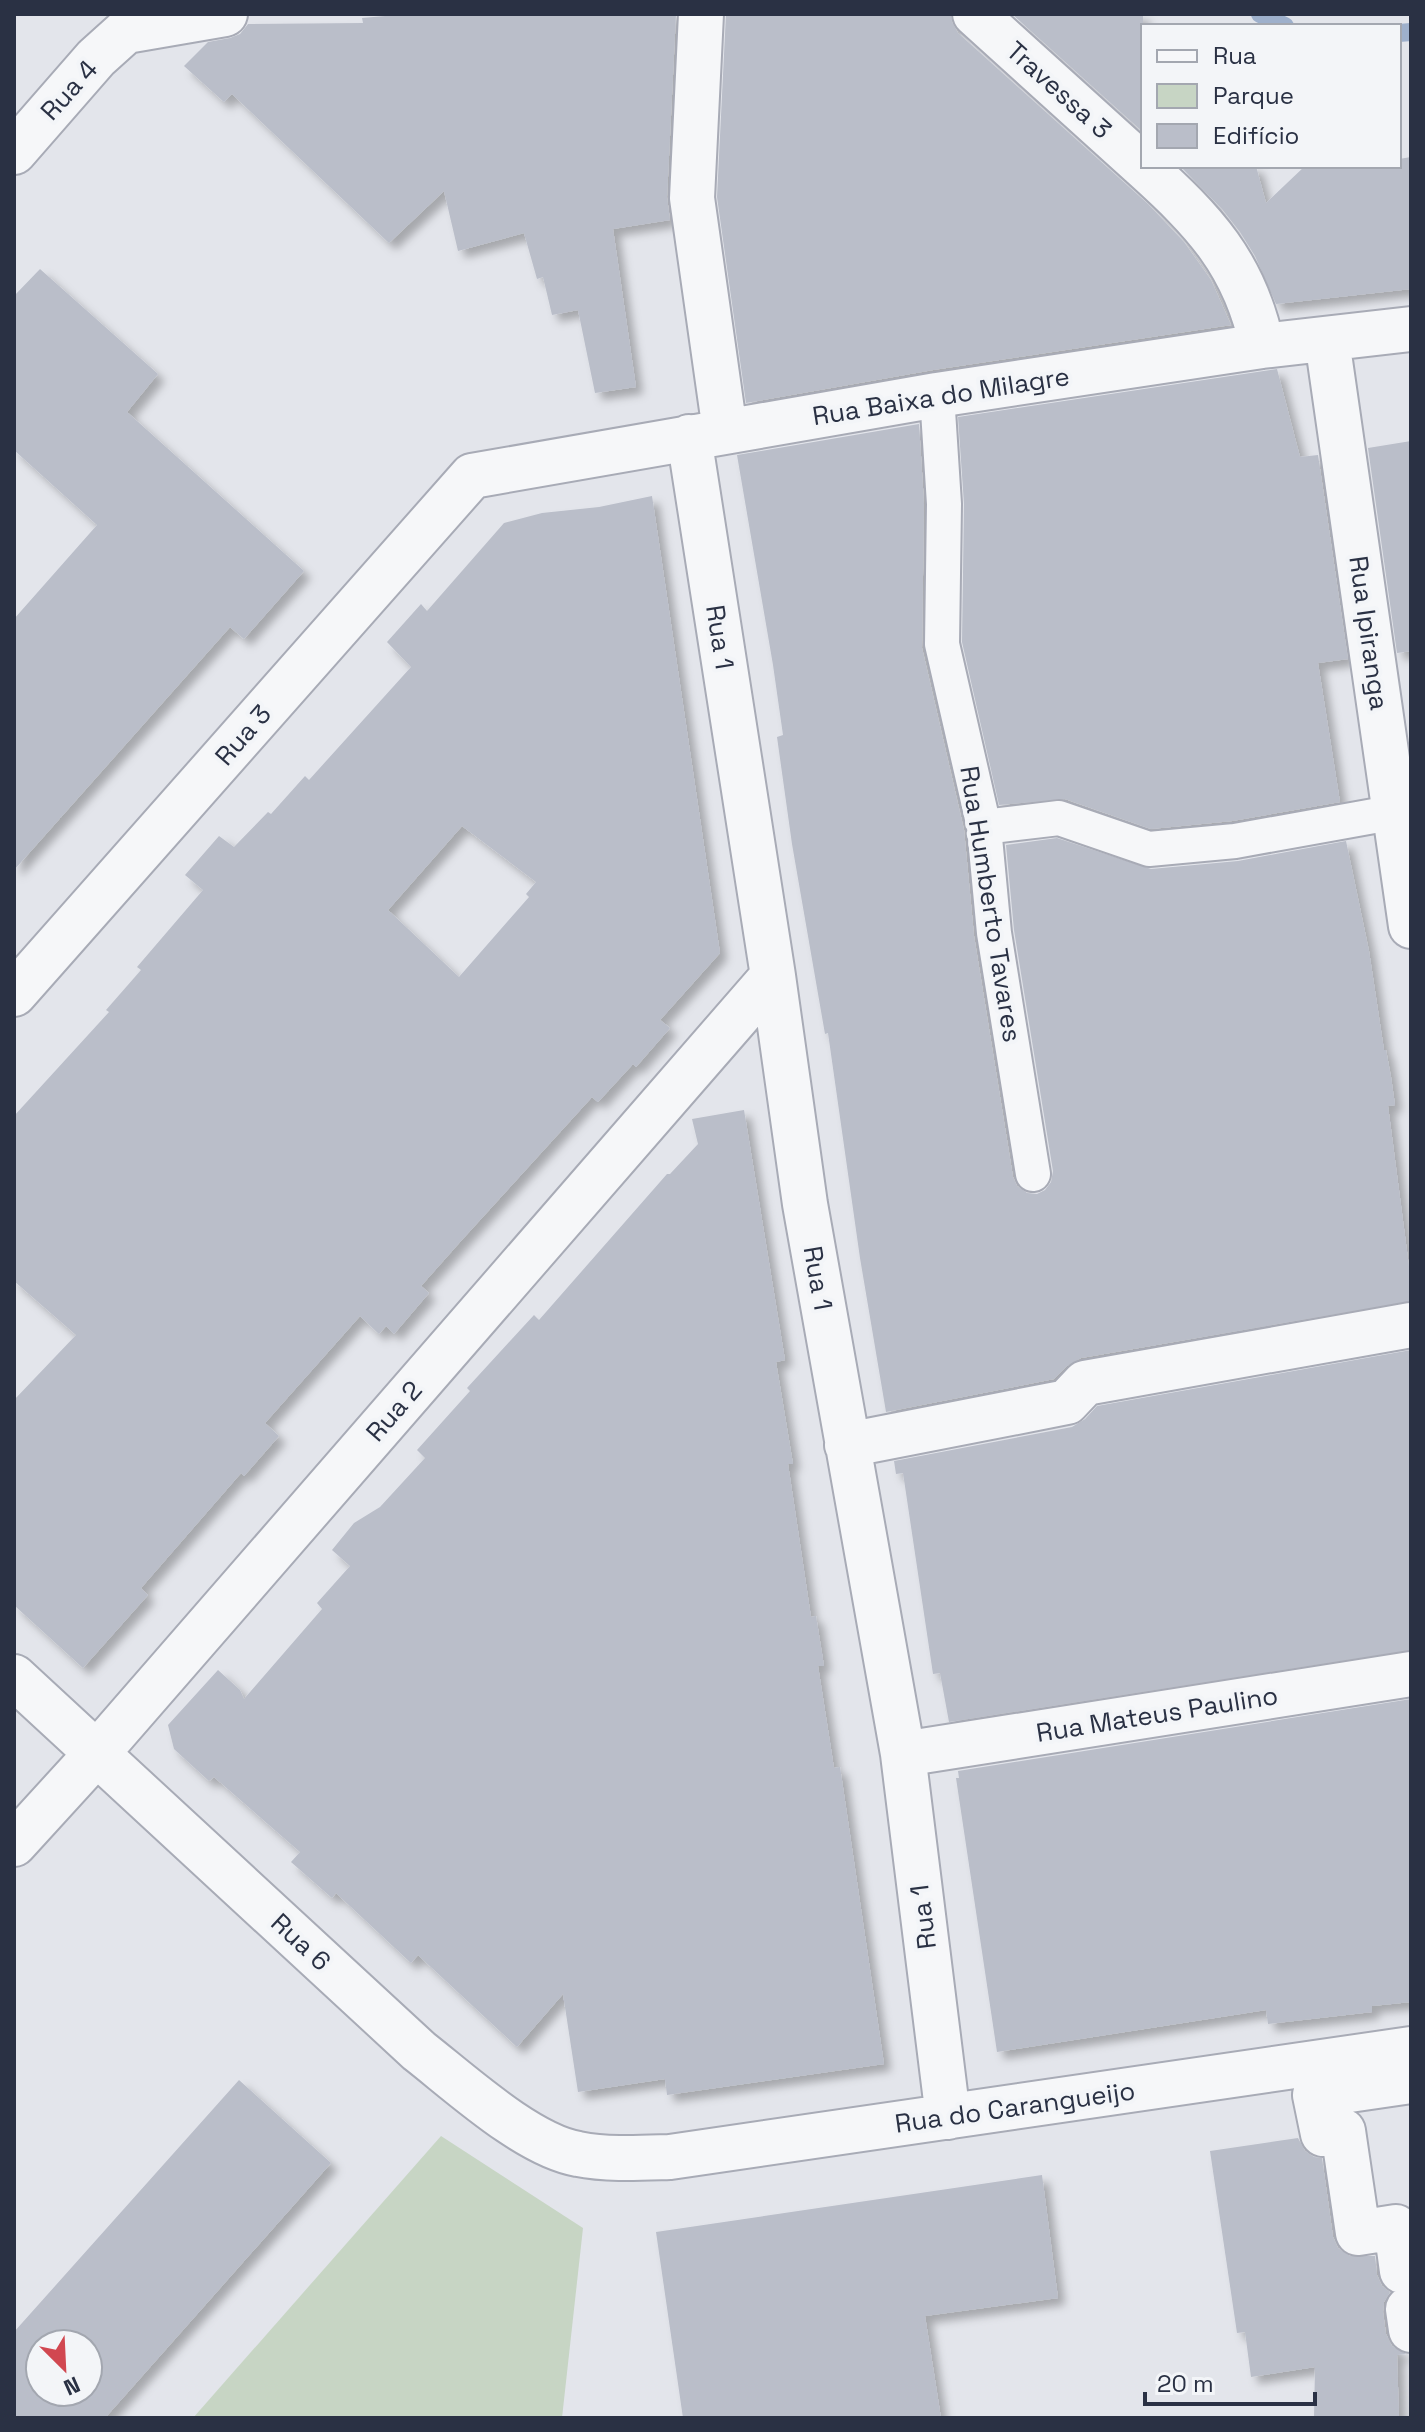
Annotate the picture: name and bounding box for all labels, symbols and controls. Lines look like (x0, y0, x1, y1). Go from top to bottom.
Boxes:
legend (1141, 24, 1401, 168)
street label: Travessa 3 (999, 34, 1119, 146)
text: Rua (1213, 40, 1257, 71)
street label: Rua 4 (33, 53, 105, 127)
text: Parque (1213, 80, 1294, 111)
text: Edifício (1213, 120, 1299, 151)
street label: Rua Baixa do Milagre (810, 359, 1072, 433)
street label: Rua Ipiranga (1341, 554, 1397, 712)
street label: Rua 1 (698, 602, 742, 672)
street label: Rua 3 (207, 698, 279, 772)
street label: Rua Humberto Tavares (952, 764, 1030, 1044)
street label: Rua 1 (796, 1243, 840, 1313)
street label: Rua 2 (358, 1374, 430, 1448)
street label: Rua Mateus Paulino (1034, 1678, 1280, 1750)
street label: Rua 1 (902, 1883, 944, 1951)
street label: Rua 6 (264, 1906, 338, 1978)
street label: Rua do Carangueijo (893, 2073, 1137, 2141)
north arrow (24, 2328, 104, 2408)
scale bar (1145, 2356, 1315, 2406)
text: 20 m (1157, 2368, 1214, 2399)
text: N (60, 2370, 85, 2402)

